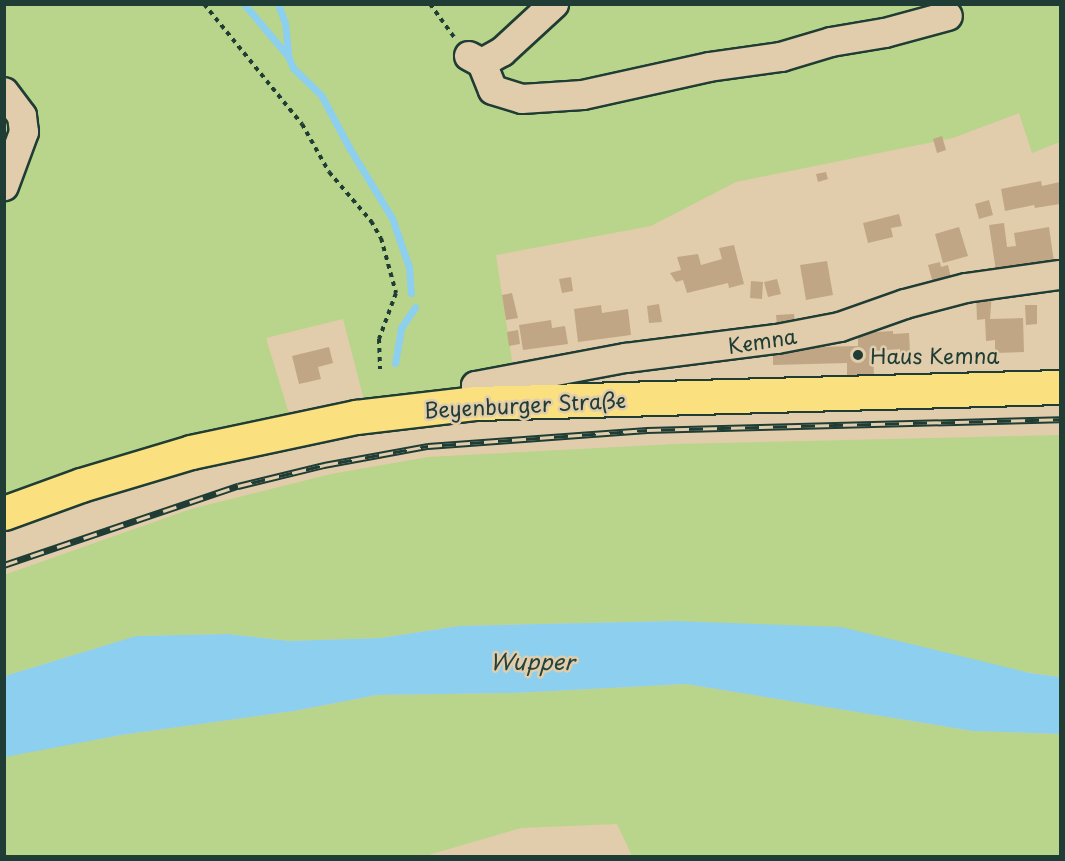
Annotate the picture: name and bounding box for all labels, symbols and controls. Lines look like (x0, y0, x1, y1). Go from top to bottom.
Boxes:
street label: Kemna (726, 322, 798, 358)
place label: Haus Kemna (870, 342, 998, 368)
marker: Haus Kemna (851, 348, 865, 362)
street label: Beyenburger Straße (423, 386, 627, 422)
water label: Wupper (490, 648, 574, 674)

